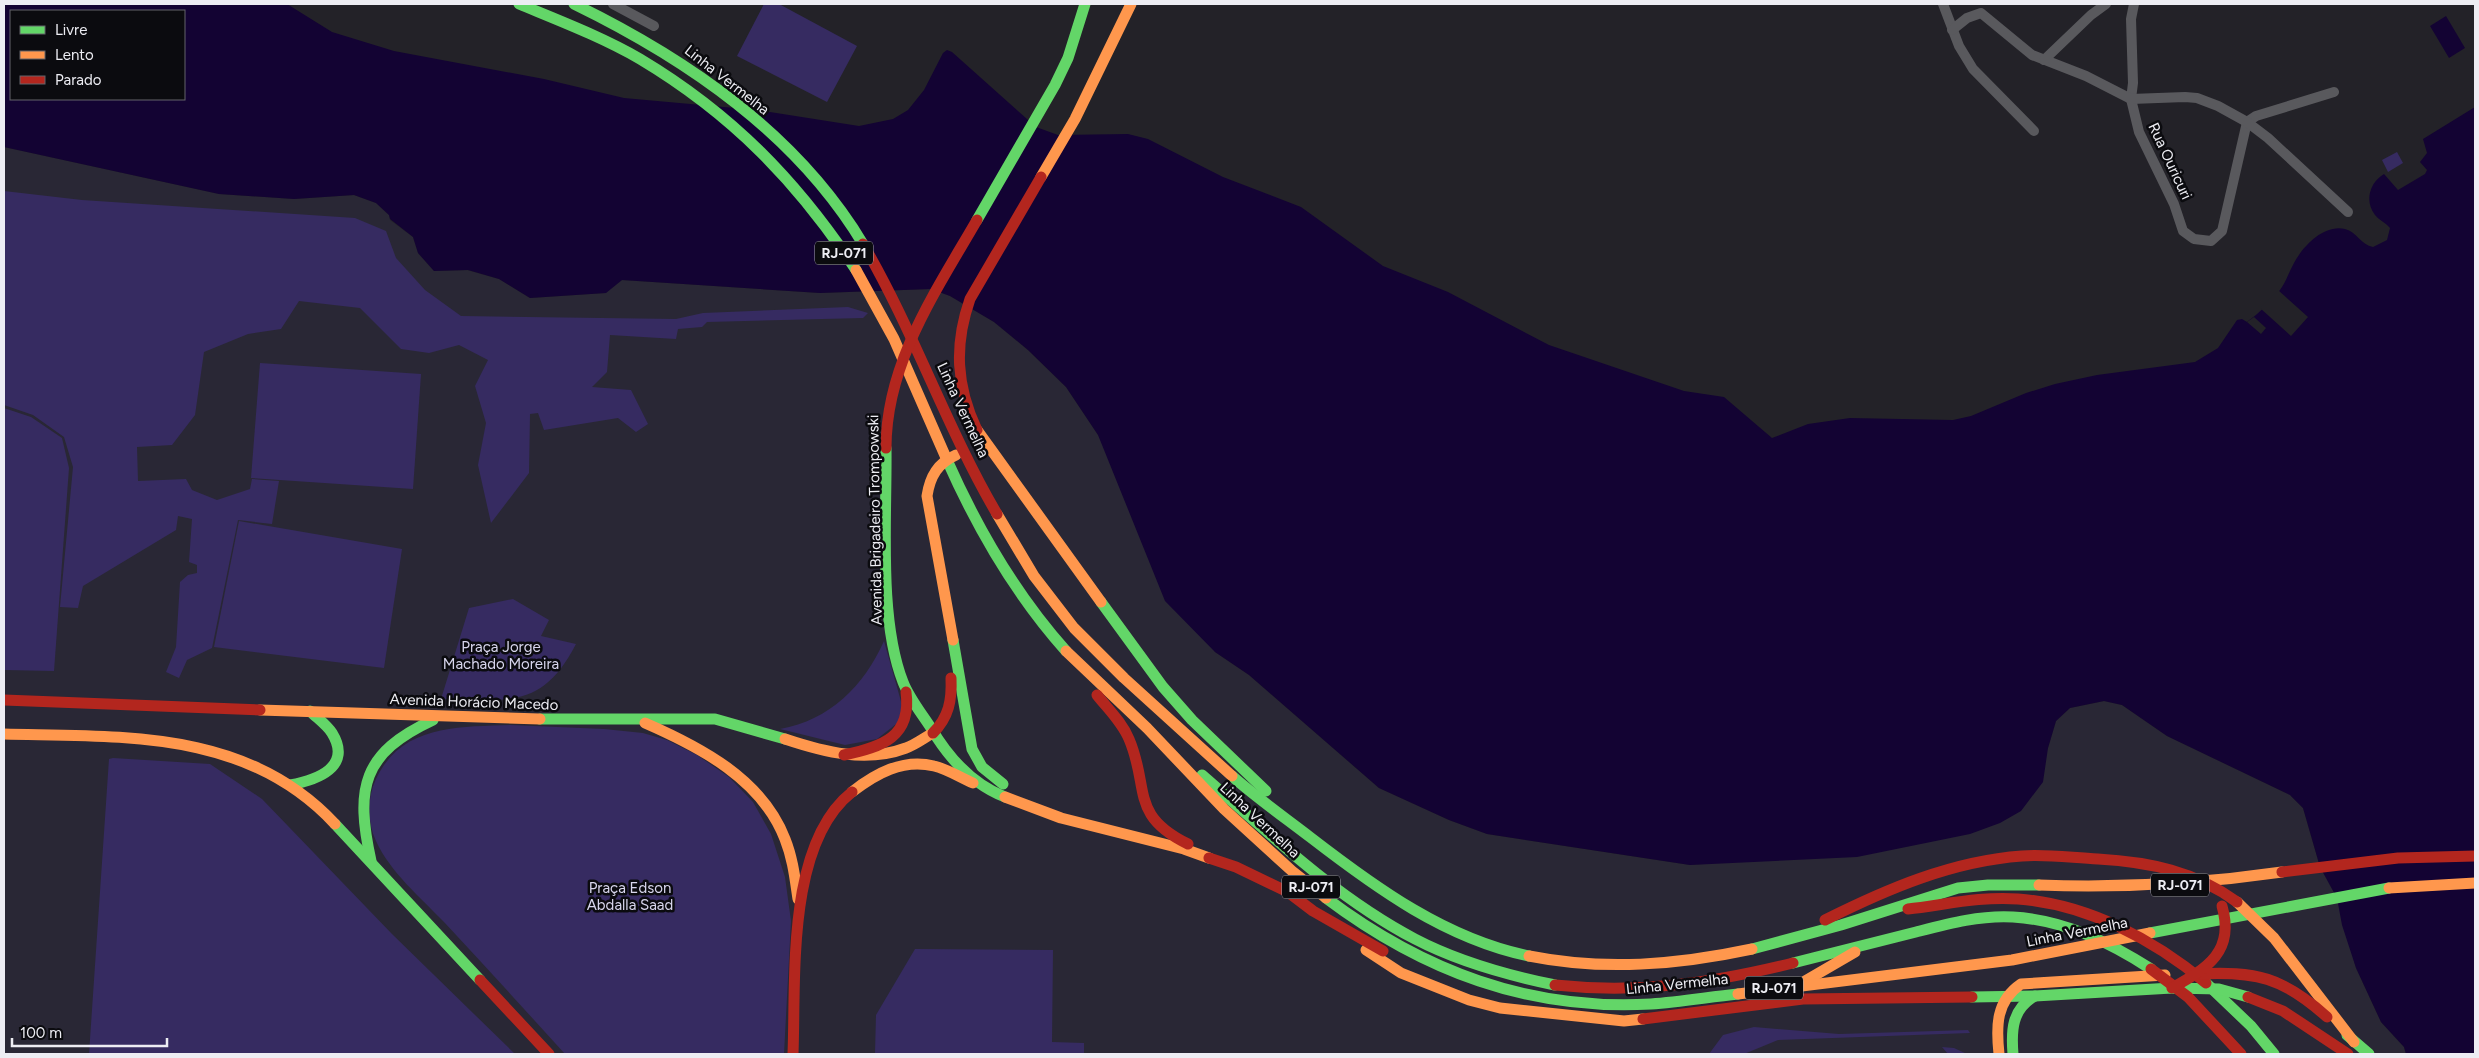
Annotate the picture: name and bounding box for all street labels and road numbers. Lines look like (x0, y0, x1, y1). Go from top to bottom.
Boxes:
street label: Linha Vermelha (681, 41, 773, 119)
street label: Rua Ouricuri (2144, 120, 2196, 202)
road number: RJ-071 (815, 242, 873, 264)
street label: Linha Vermelha (933, 360, 993, 460)
street label: Avenida Brigadeiro Trompowski (864, 414, 886, 626)
street label: Avenida Horácio Macedo (389, 690, 559, 714)
street label: Linha Vermelha (1216, 778, 1304, 862)
road number: RJ-071 (2151, 874, 2209, 896)
road number: RJ-071 (1282, 876, 1340, 899)
street label: Linha Vermelha (2025, 913, 2129, 951)
street label: Linha Vermelha (1625, 970, 1729, 998)
road number: RJ-071 (1745, 976, 1803, 1000)

